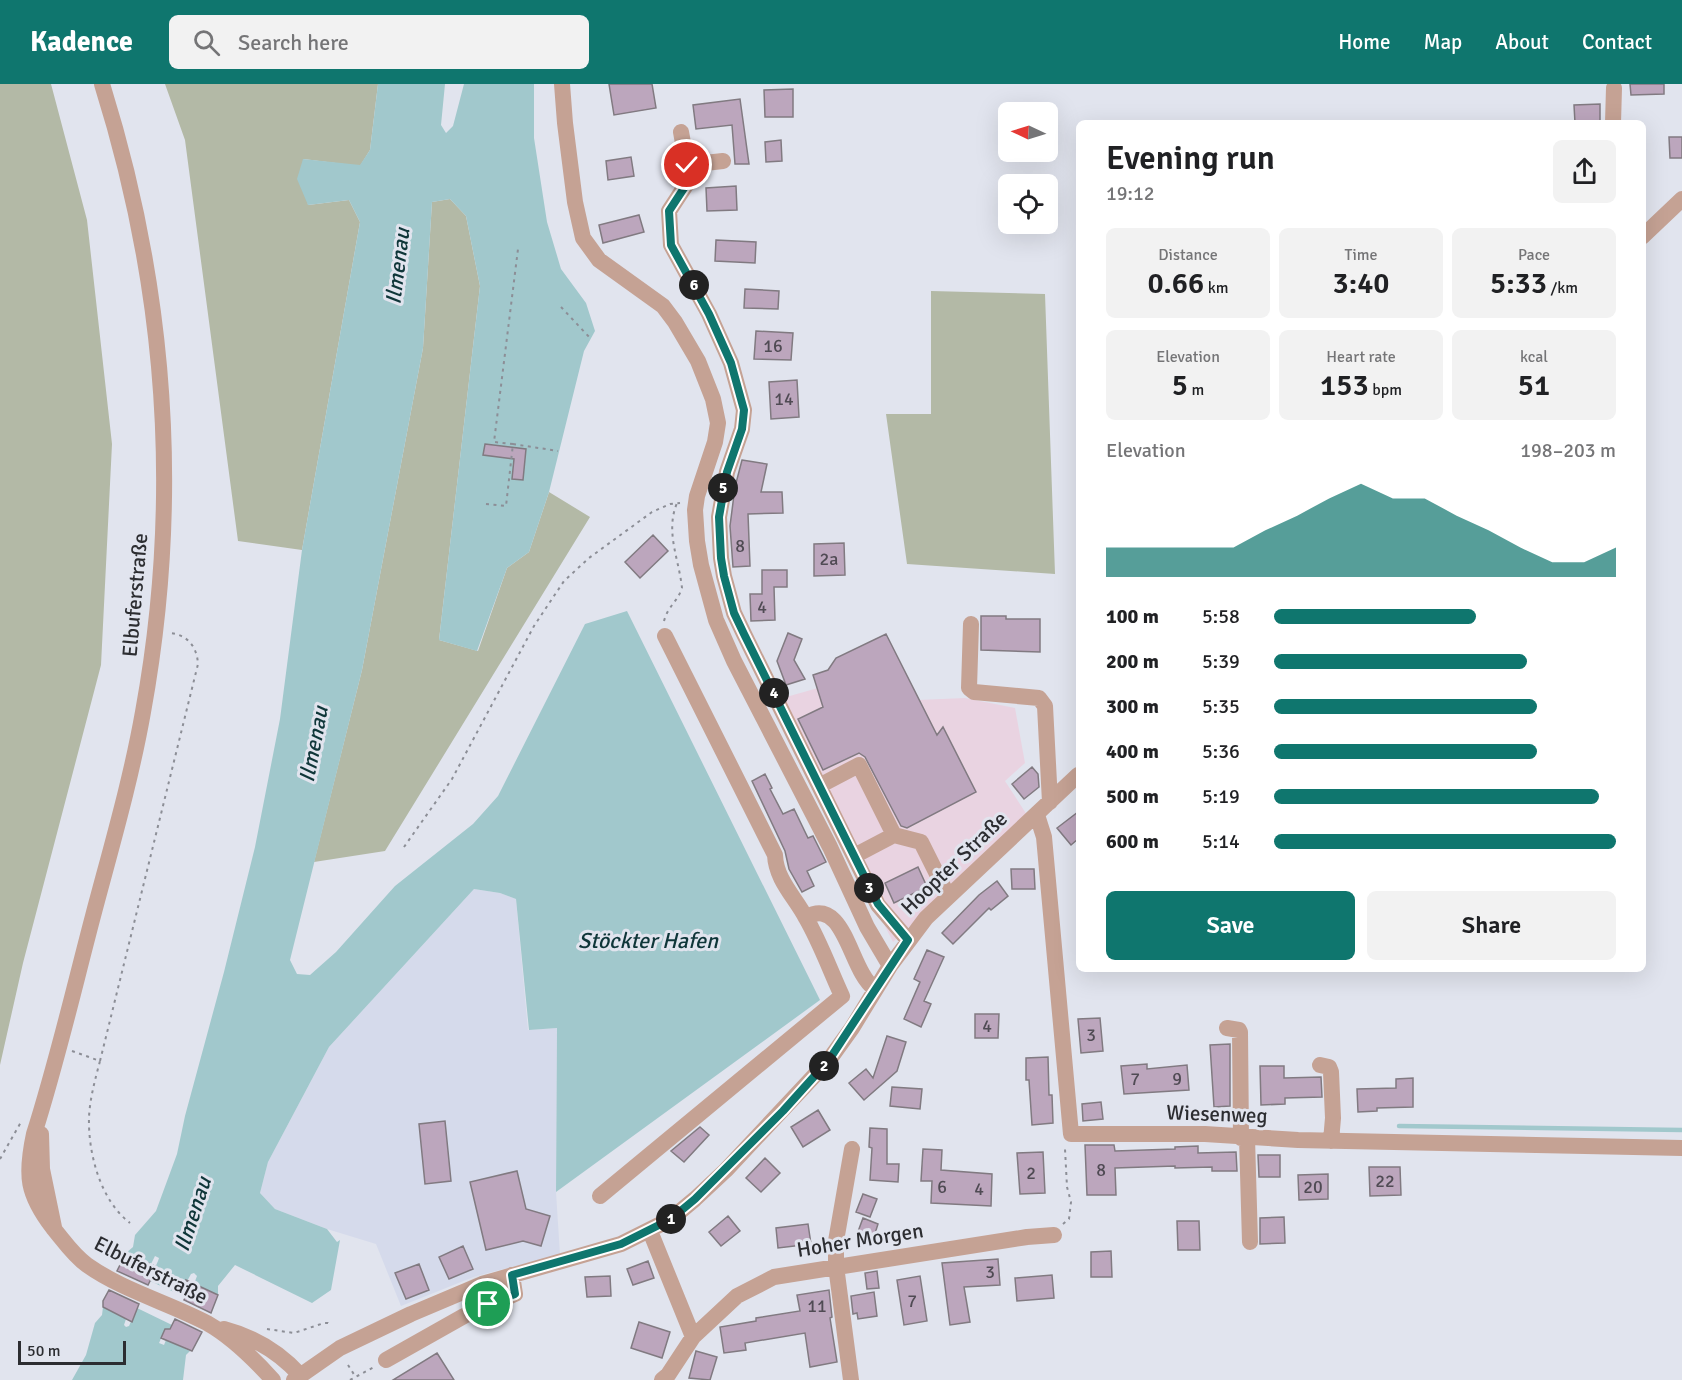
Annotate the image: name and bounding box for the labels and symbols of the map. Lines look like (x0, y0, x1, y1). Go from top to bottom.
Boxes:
north arrow (998, 102, 1058, 162)
pin (661, 139, 712, 190)
water label: Ilmenau (379, 224, 416, 306)
pin: 6 (679, 270, 709, 300)
house number: 16 (763, 335, 783, 357)
house number: 14 (774, 388, 794, 410)
pin: 5 (708, 473, 738, 503)
street label: Elbuferstraße (117, 532, 153, 658)
house number: 8 (735, 535, 745, 557)
house number: 2a (820, 548, 838, 570)
house number: 4 (757, 596, 767, 618)
pin: 4 (759, 678, 789, 708)
water label: Ilmenau (293, 702, 334, 784)
street label: Hoopter Straße (895, 806, 1013, 920)
pin: 3 (854, 873, 884, 903)
water label: Stöckter Hafen (578, 927, 719, 954)
house number: 4 (982, 1015, 992, 1037)
house number: 3 (1086, 1024, 1096, 1046)
pin: 2 (809, 1051, 839, 1081)
house number: 7 (1130, 1068, 1140, 1090)
house number: 9 (1172, 1068, 1182, 1090)
street label: Wiesenweg (1166, 1099, 1268, 1129)
house number: 8 (1096, 1159, 1106, 1181)
house number: 2 (1026, 1162, 1036, 1184)
house number: 22 (1375, 1170, 1395, 1192)
water label: Ilmenau (168, 1172, 218, 1255)
house number: 6 (937, 1176, 947, 1198)
house number: 20 (1303, 1176, 1323, 1198)
house number: 4 (974, 1178, 984, 1200)
pin: 1 (656, 1204, 686, 1234)
street label: Hoher Morgen (795, 1217, 925, 1263)
street label: Elbuferstraße (90, 1230, 212, 1310)
house number: 3 (985, 1261, 995, 1283)
pin (462, 1278, 513, 1329)
house number: 7 (907, 1290, 917, 1312)
house number: 11 (807, 1295, 827, 1317)
scale bar (18, 1338, 126, 1366)

